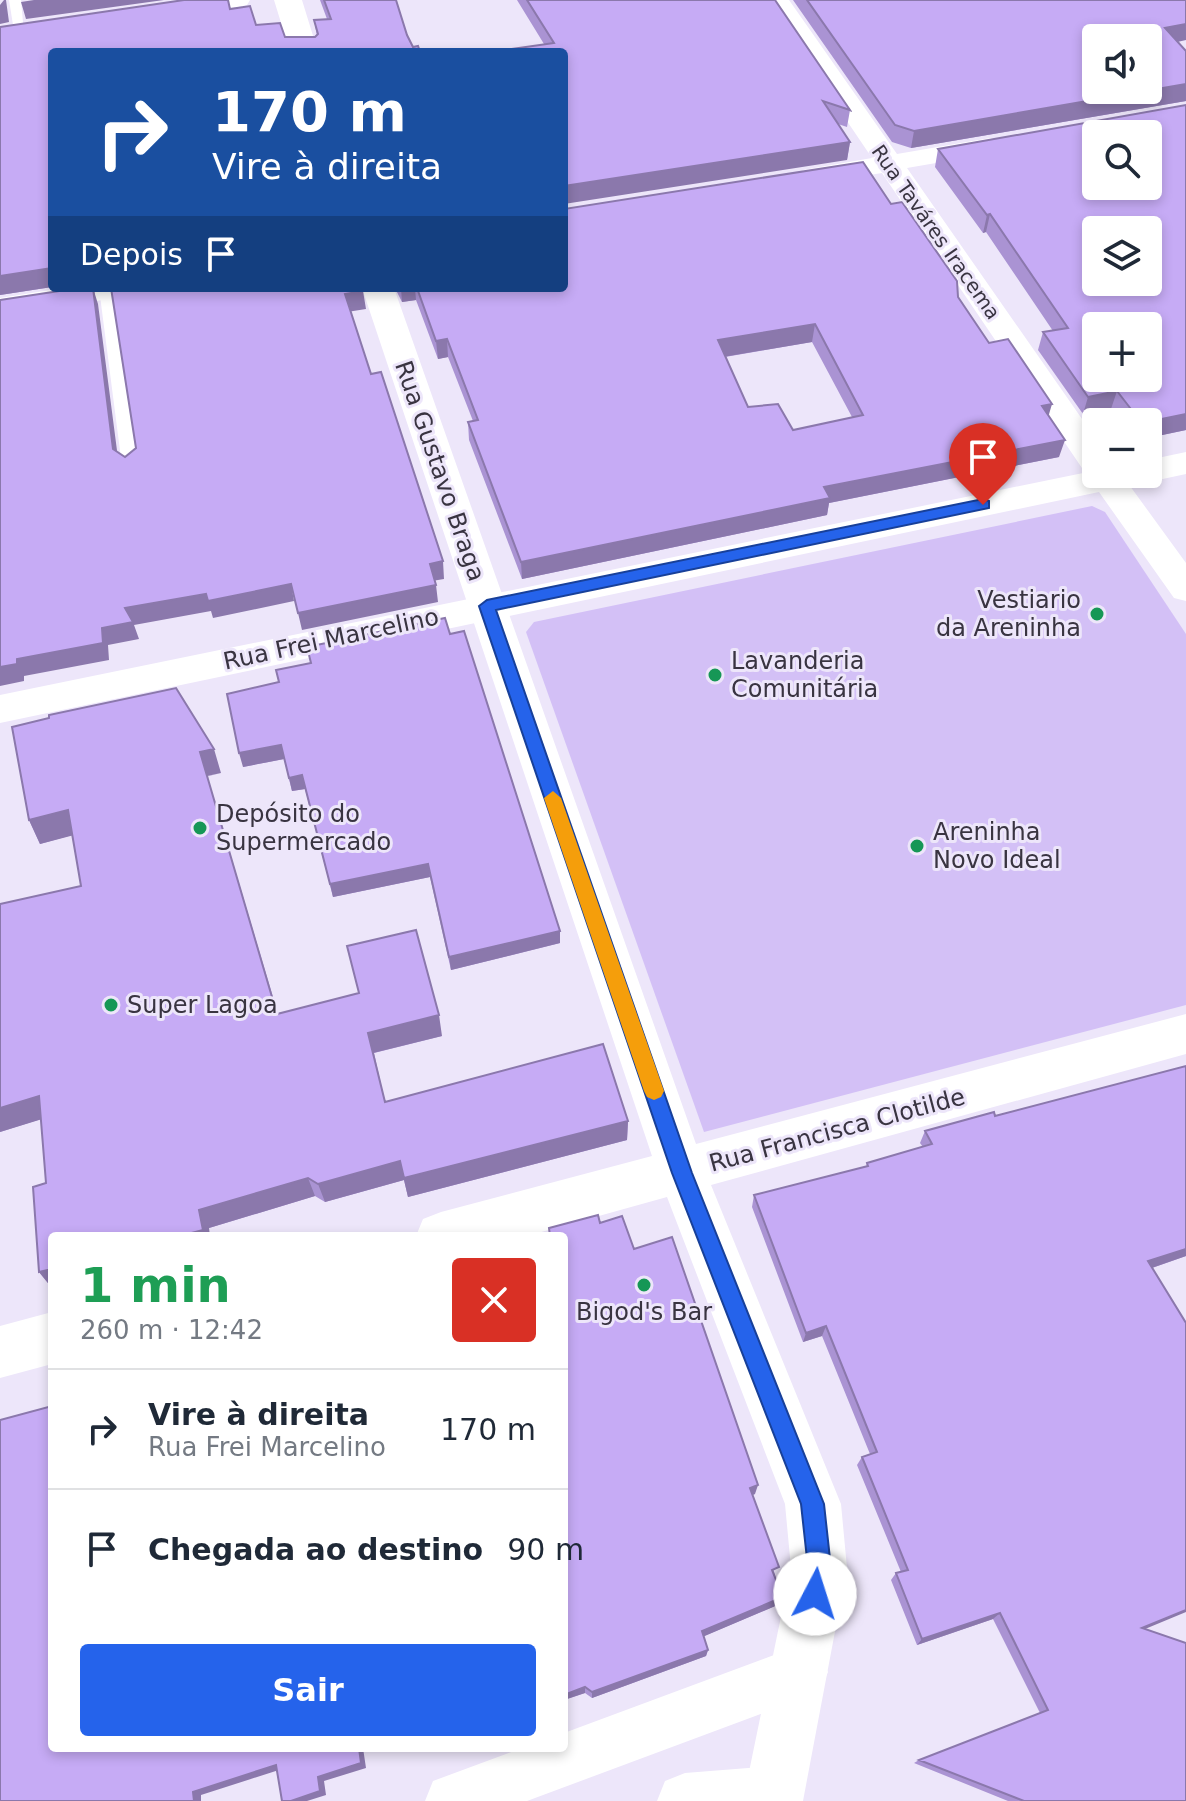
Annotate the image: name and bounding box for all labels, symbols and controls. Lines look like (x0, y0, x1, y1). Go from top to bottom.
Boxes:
map controls (1082, 24, 1162, 488)
button: sound (1082, 24, 1162, 104)
text: 170 m (212, 79, 407, 144)
icon: right (80, 80, 184, 184)
button: search (1082, 120, 1162, 200)
street label: Rua Taváres Iracema (867, 140, 1005, 324)
text: Vire à direita (212, 146, 442, 187)
button: layers (1082, 216, 1162, 296)
icon: arrive (199, 232, 243, 276)
text: Depois (80, 237, 183, 272)
button: + (1082, 312, 1162, 392)
street label: Rua Gustavo Braga (389, 357, 491, 585)
button: − (1082, 408, 1162, 488)
pin (949, 423, 1017, 505)
icon: arrive (961, 435, 1005, 479)
place label: Vestiario da Areninha (936, 586, 1081, 642)
street label: Rua Frei Marcelino (221, 602, 441, 676)
marker: Vestiario da Areninha (1088, 605, 1106, 623)
place label: Lavanderia Comunitária (731, 647, 878, 703)
marker: Lavanderia Comunitária (706, 666, 724, 684)
place label: Depósito do Supermercado (216, 800, 391, 856)
place label: Areninha Novo Ideal (933, 818, 1061, 874)
marker: Depósito do Supermercado (191, 819, 209, 837)
marker: Areninha Novo Ideal (908, 837, 926, 855)
place label: Super Lagoa (127, 991, 278, 1019)
marker: Super Lagoa (102, 996, 120, 1014)
street label: Rua Francisca Clotilde (706, 1082, 968, 1178)
text: 1 min (80, 1257, 231, 1313)
button: close (452, 1258, 536, 1342)
marker: Bigod's Bar (635, 1276, 653, 1294)
place label: Bigod's Bar (576, 1298, 712, 1326)
text: 260 m · 12:42 (80, 1315, 263, 1345)
text: Vire à direita (148, 1397, 369, 1432)
icon: right (80, 1407, 124, 1451)
text: 170 m (440, 1412, 536, 1447)
text: Rua Frei Marcelino (148, 1432, 386, 1462)
icon: arrive (80, 1527, 124, 1571)
text: Chegada ao destino (148, 1532, 483, 1567)
text: 90 m (507, 1532, 584, 1567)
position arrow (773, 1552, 857, 1636)
button: Sair (80, 1644, 536, 1736)

